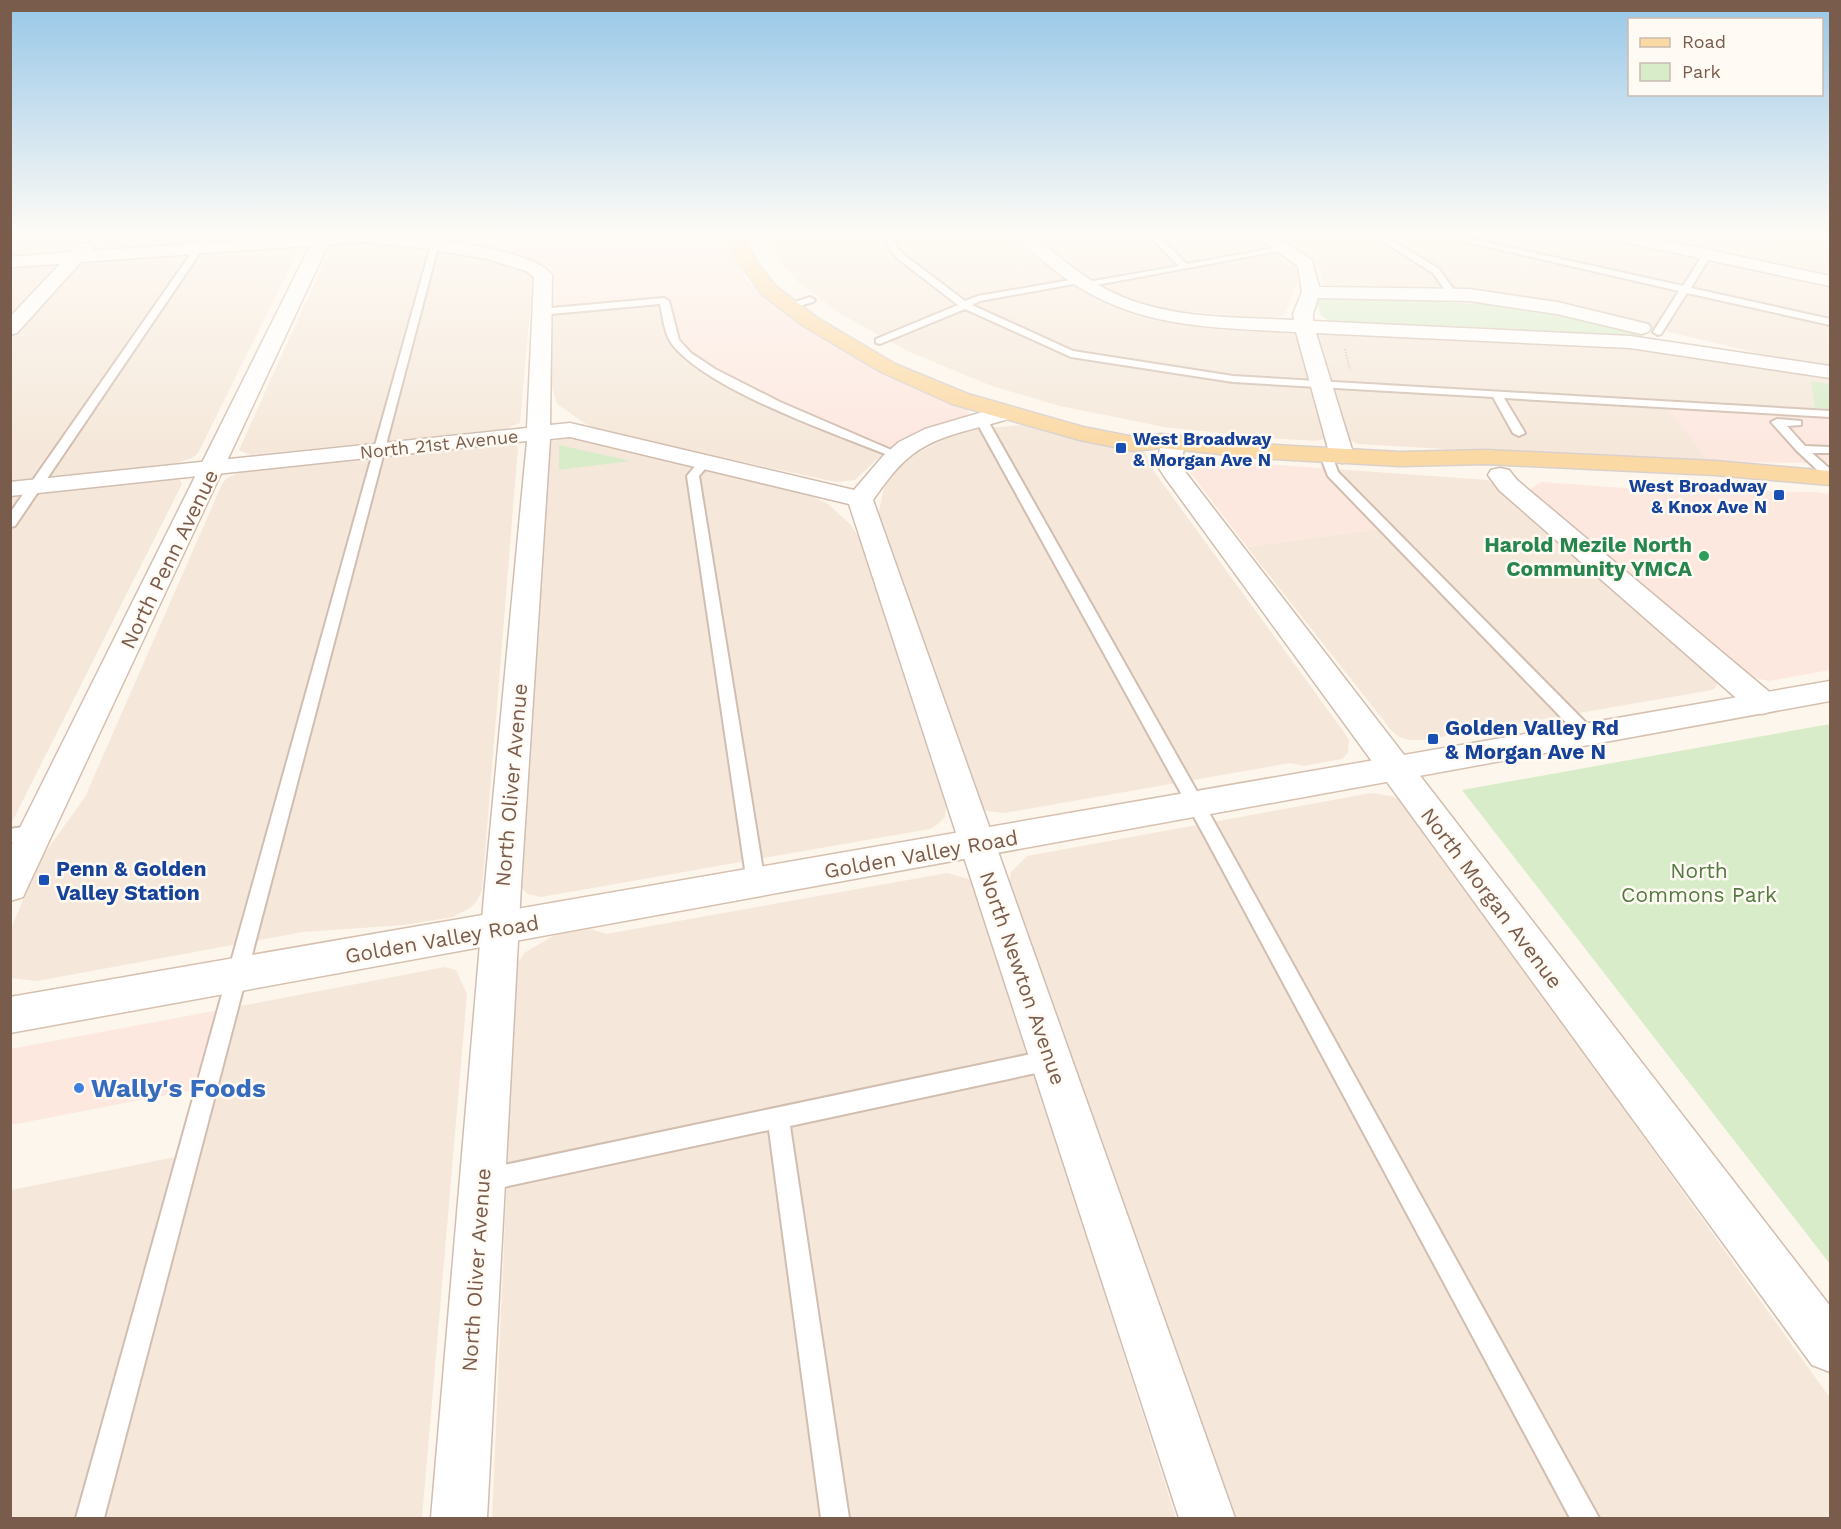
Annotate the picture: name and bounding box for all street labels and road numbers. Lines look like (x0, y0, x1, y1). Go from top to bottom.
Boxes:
street label: North 21st Avenue (359, 425, 519, 463)
street label: North Penn Avenue (115, 465, 223, 653)
street label: North Oliver Avenue (490, 682, 532, 888)
street label: North Morgan Avenue (1416, 803, 1568, 993)
street label: Golden Valley Road (822, 825, 1020, 883)
street label: North Newton Avenue (975, 868, 1071, 1088)
street label: Golden Valley Road (343, 910, 541, 968)
street label: North Oliver Avenue (456, 1167, 496, 1373)

